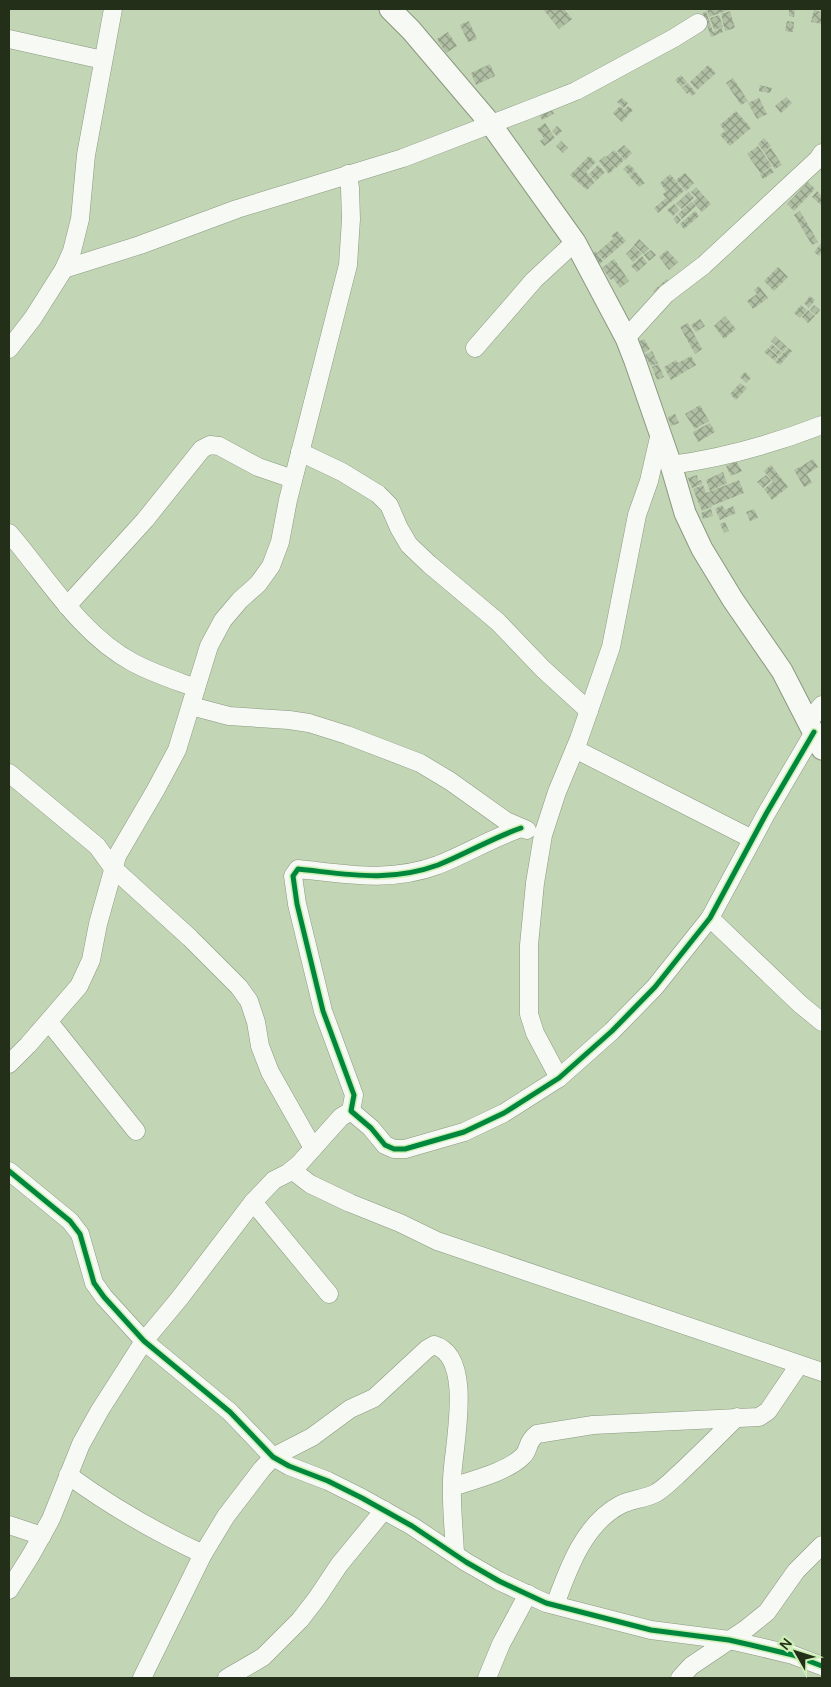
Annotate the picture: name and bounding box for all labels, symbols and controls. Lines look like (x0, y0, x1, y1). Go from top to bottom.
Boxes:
north arrow (771, 1627, 821, 1677)
text: N (775, 1634, 796, 1653)

